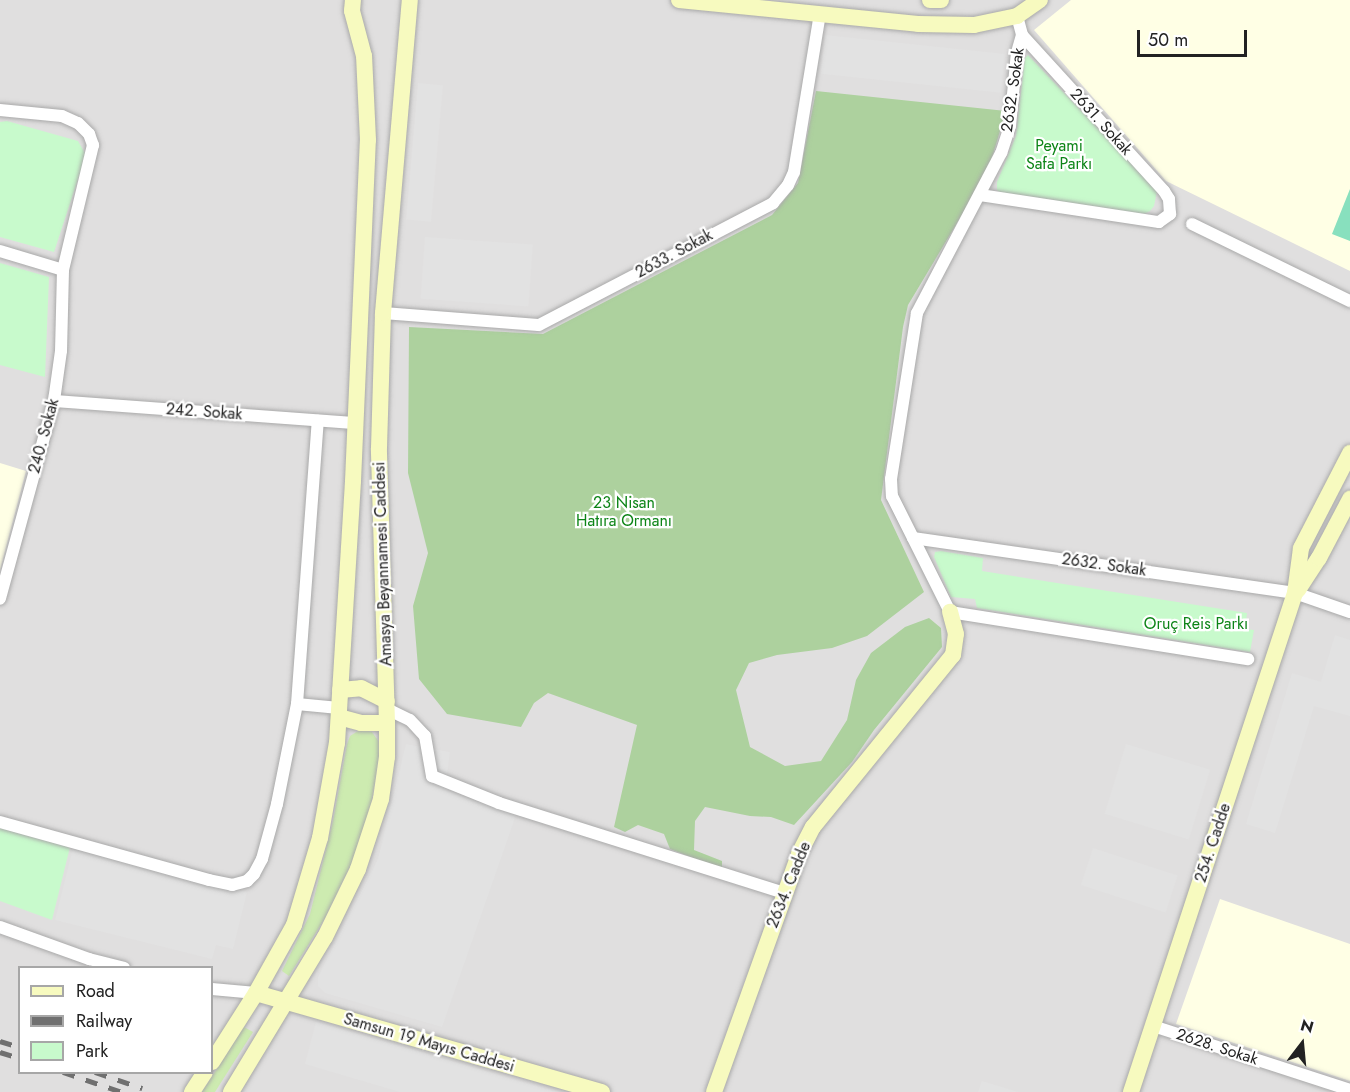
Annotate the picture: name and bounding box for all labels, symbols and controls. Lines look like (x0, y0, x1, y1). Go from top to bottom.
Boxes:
scale bar (1140, 18, 1250, 56)
text: 50 m (1148, 27, 1188, 53)
street label: 2632. Sokak (998, 47, 1028, 133)
street label: 2631. Sokak (1066, 85, 1136, 159)
park label: Peyami Safa Parkı (1026, 136, 1092, 174)
street label: 2633. Sokak (632, 226, 716, 282)
street label: 240. Sokak (25, 396, 63, 476)
street label: 242. Sokak (165, 400, 243, 424)
street label: Amasya Beyannamesi Caddesi (370, 461, 396, 667)
park label: 23 Nisan Hatıra Ormanı (576, 493, 672, 531)
street label: 2632. Sokak (1061, 550, 1147, 580)
park label: Oruç Reis Parkı (1144, 614, 1248, 634)
street label: 254. Cadde (1191, 801, 1235, 885)
street label: 2634. Cadde (763, 839, 815, 931)
legend (18, 966, 213, 1074)
text: Road (76, 978, 115, 1004)
text: Railway (76, 1008, 132, 1034)
street label: Samsun 19 Mayıs Caddesi (341, 1009, 517, 1077)
text: N (1298, 1013, 1316, 1039)
north arrow (1272, 1014, 1332, 1074)
street label: 2628. Sokak (1174, 1025, 1260, 1069)
text: Park (76, 1038, 108, 1064)

